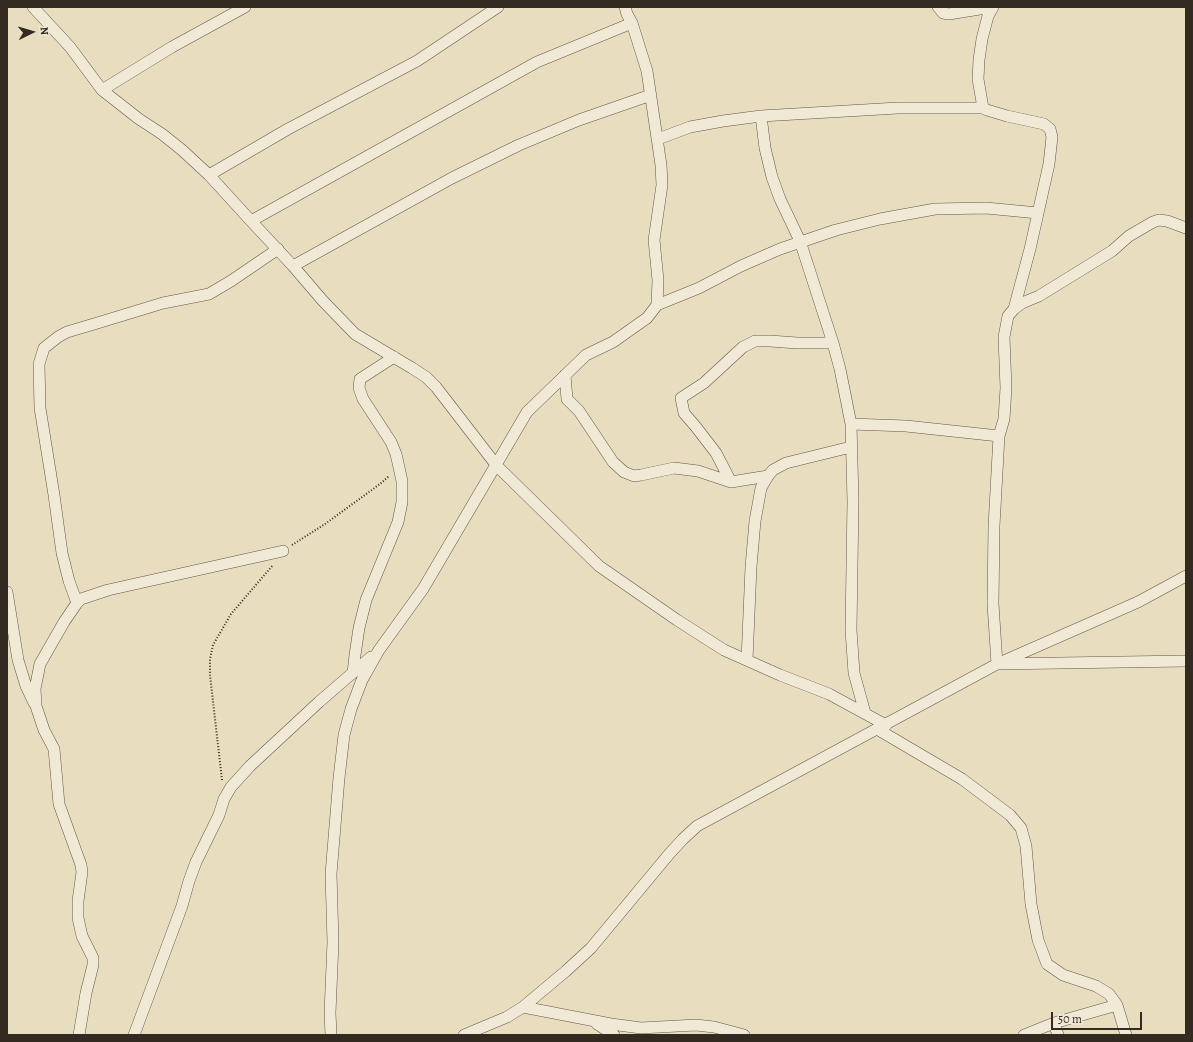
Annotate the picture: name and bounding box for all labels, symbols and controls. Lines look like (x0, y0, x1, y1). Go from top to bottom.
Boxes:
north arrow (12, 12, 52, 52)
text: N (37, 26, 52, 36)
scale bar (1053, 1004, 1144, 1030)
text: 50 m (1058, 1011, 1082, 1027)

